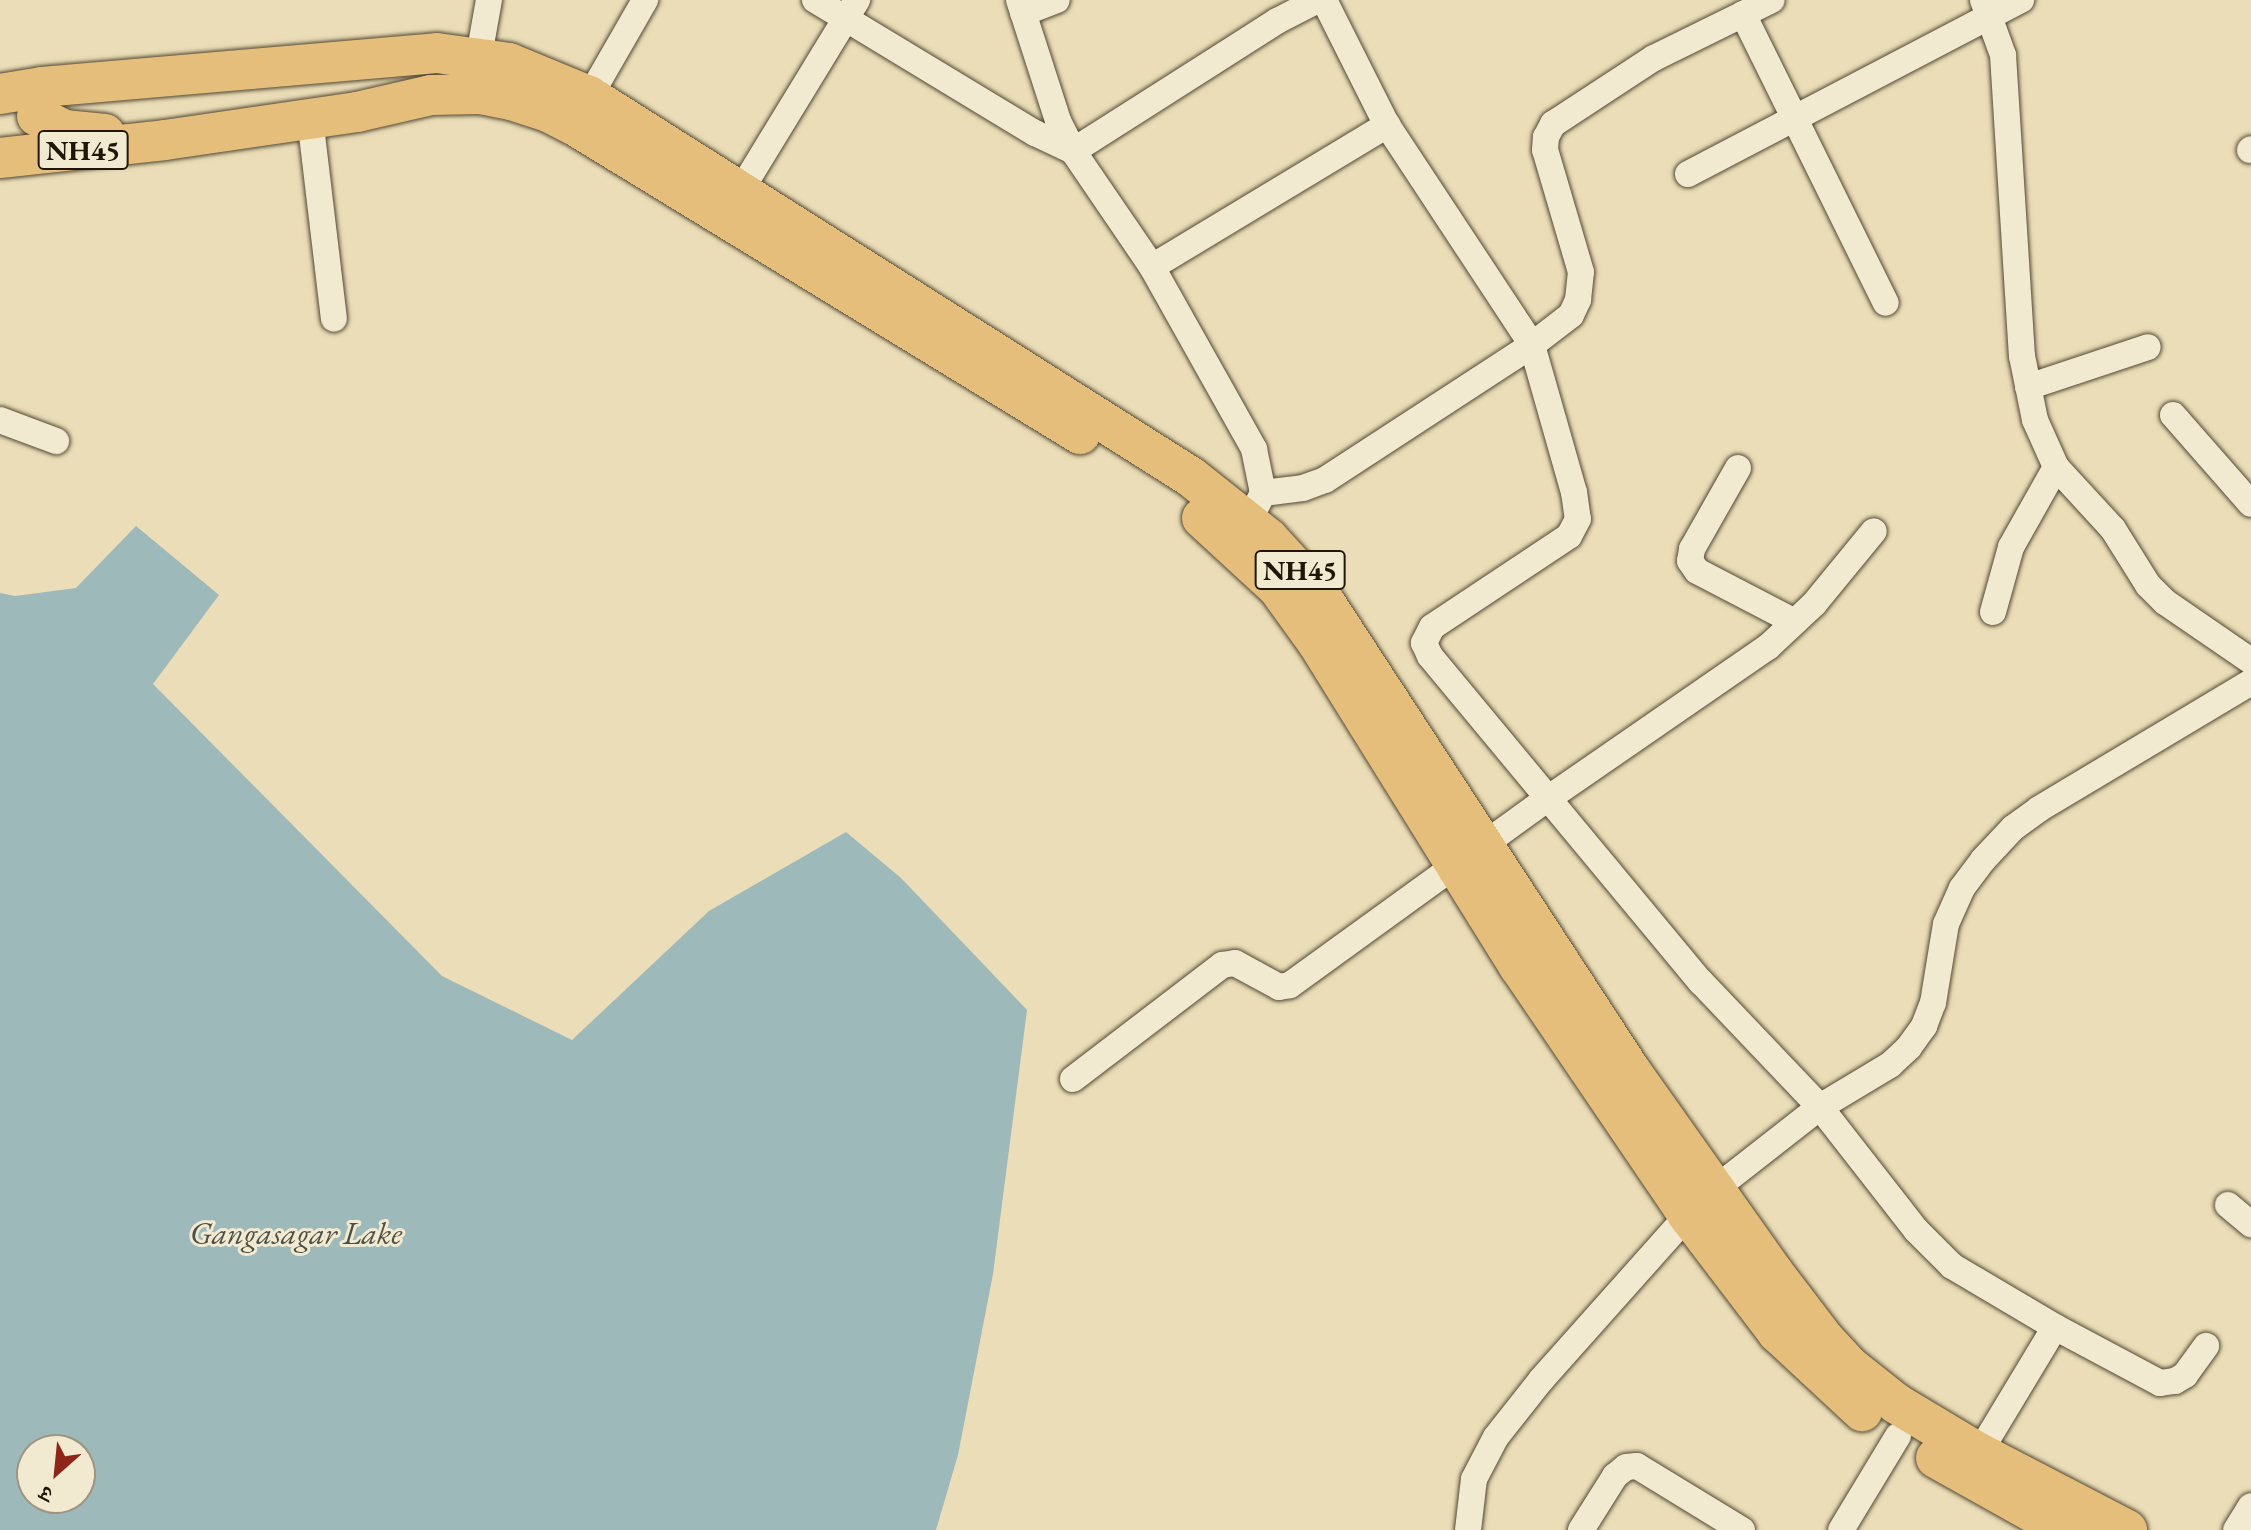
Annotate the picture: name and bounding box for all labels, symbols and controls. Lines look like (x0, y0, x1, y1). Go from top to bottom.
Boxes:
road number: NH45 (37, 126, 129, 174)
road number: NH45 (1254, 546, 1346, 594)
water label: Gangasagar Lake (190, 1214, 402, 1252)
north arrow (16, 1434, 96, 1514)
text: उ (34, 1479, 57, 1510)

